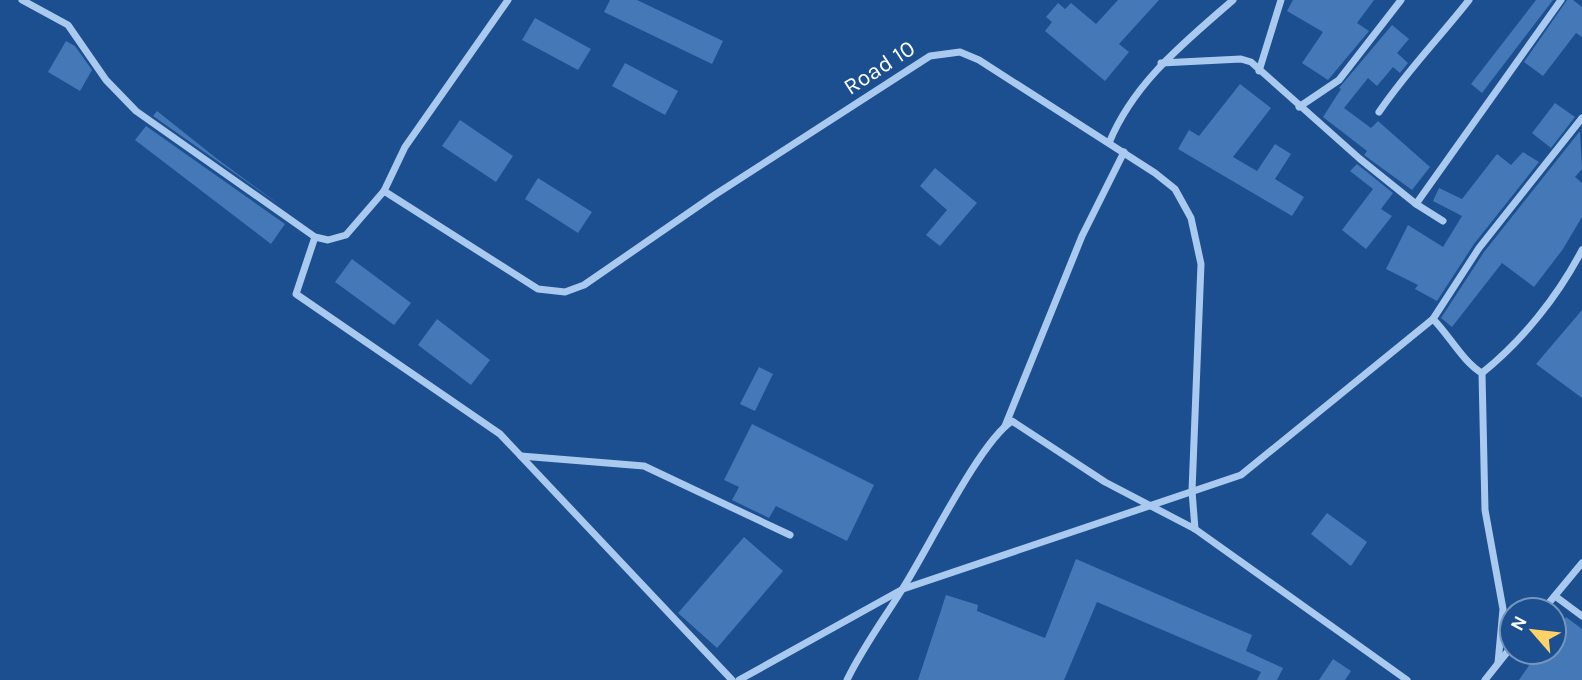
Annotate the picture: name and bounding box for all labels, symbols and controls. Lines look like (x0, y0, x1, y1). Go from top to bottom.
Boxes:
street label: Road 10 (839, 34, 920, 100)
north arrow (1498, 596, 1568, 666)
text: N (1506, 612, 1532, 635)

